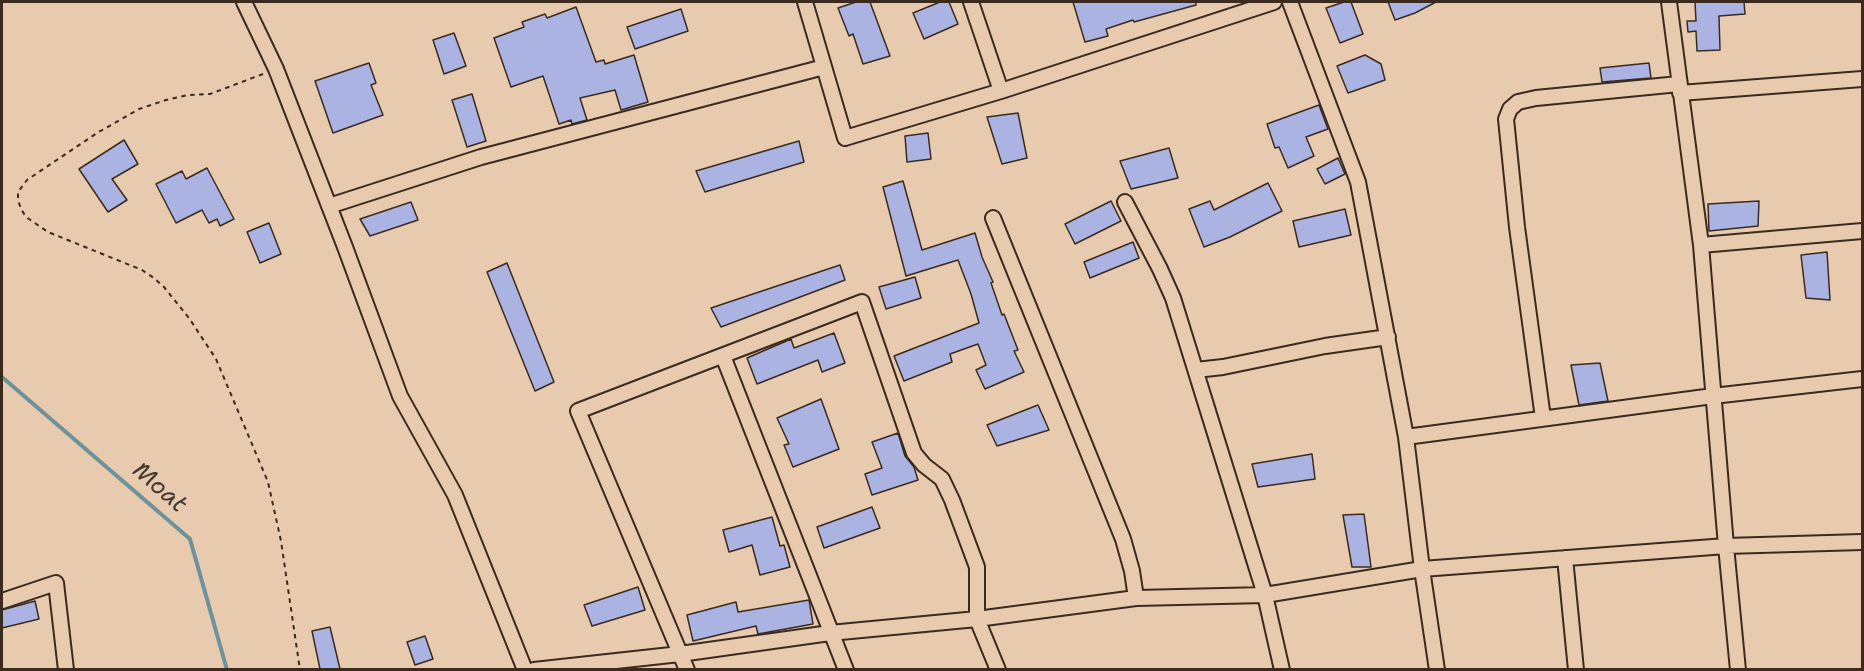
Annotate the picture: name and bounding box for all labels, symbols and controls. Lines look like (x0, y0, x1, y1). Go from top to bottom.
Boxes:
water label: Moat (126, 457, 192, 519)

